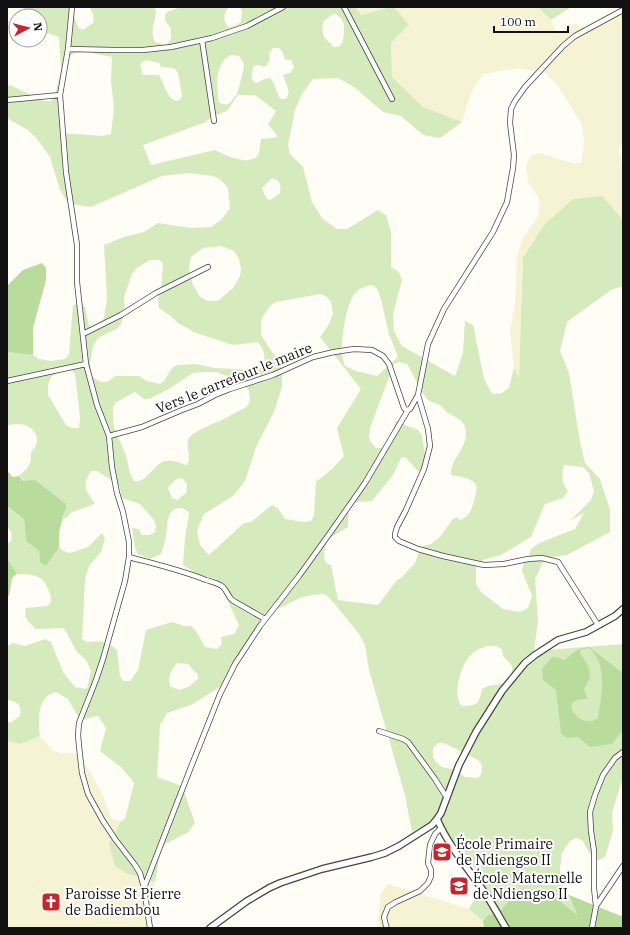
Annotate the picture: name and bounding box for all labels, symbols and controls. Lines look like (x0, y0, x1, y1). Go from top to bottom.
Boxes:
north arrow (8, 8, 48, 48)
scale bar (494, 8, 568, 34)
text: 100 m (500, 14, 536, 29)
text: N (30, 22, 45, 32)
street label: Vers le carrefour le maire (153, 338, 315, 418)
place label: École Primaire de Ndiengso II (456, 834, 553, 869)
school or university icon: École Primaire de Ndiengso II (431, 841, 453, 863)
place label: École Maternelle de Ndiengso II (473, 868, 582, 903)
school or university icon: École Maternelle de Ndiengso II (448, 875, 470, 897)
place label: Paroisse St Pierre de Badiembou (65, 885, 181, 919)
church icon: Paroisse St Pierre de Badiembou (40, 891, 62, 913)

